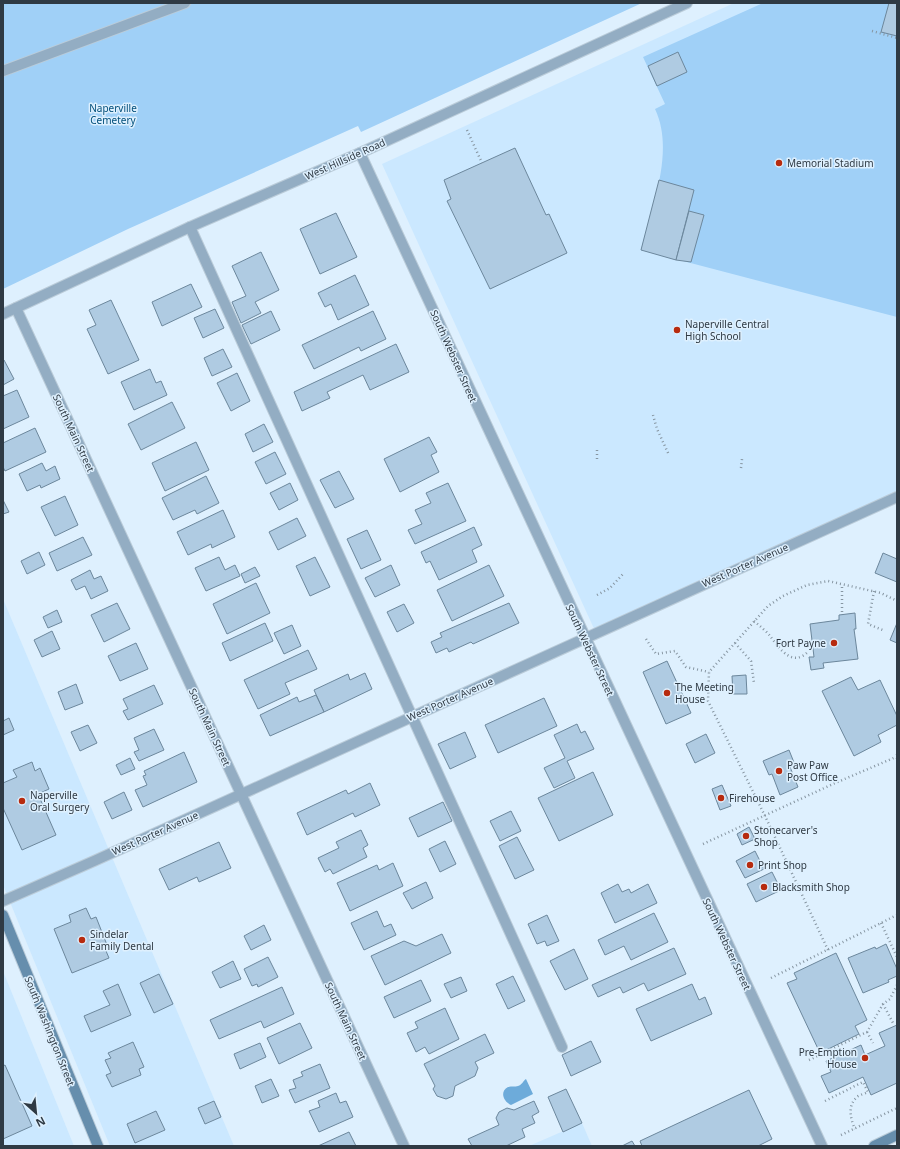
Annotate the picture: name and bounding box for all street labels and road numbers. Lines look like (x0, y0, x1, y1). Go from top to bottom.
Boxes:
street label: West Hillside Road (303, 135, 387, 183)
street label: South Webster Street (427, 308, 481, 405)
street label: South Main Street (50, 392, 98, 474)
street label: West Porter Avenue (700, 540, 791, 590)
street label: South Webster Street (563, 602, 618, 698)
street label: West Porter Avenue (405, 674, 496, 724)
street label: South Main Street (186, 686, 234, 768)
street label: West Porter Avenue (110, 808, 201, 858)
street label: South Webster Street (700, 896, 755, 992)
street label: South Washington Street (22, 974, 79, 1088)
street label: South Main Street (322, 980, 370, 1062)

